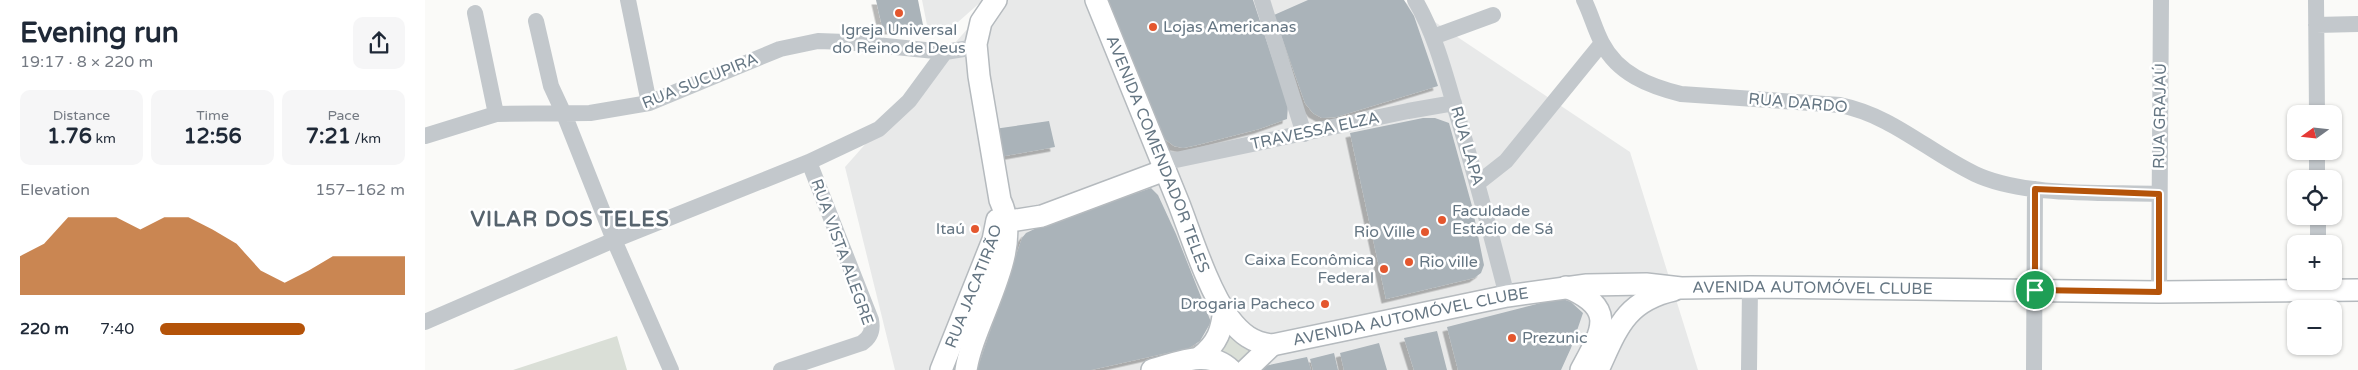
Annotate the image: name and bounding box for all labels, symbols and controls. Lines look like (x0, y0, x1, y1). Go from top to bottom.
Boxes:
marker: Igreja Universal do Reino de Deus (893, 7, 905, 19)
text: Evening run (20, 16, 179, 50)
button: share (353, 17, 405, 69)
place label: Lojas Americanas (1163, 17, 1296, 37)
place label: Igreja Universal do Reino de Deus (832, 20, 966, 58)
marker: Lojas Americanas (1147, 21, 1159, 33)
street label: AVENIDA COMENDADOR TELES (1102, 32, 1214, 276)
street label: RUA SUCUPIRA (639, 49, 761, 113)
text: 19:17 · 8 × 220 m (20, 52, 153, 72)
street label: RUA GRAJAÚ (2149, 63, 2171, 169)
street label: RUA DARDO (1748, 89, 1848, 117)
street label: RUA LAPA (1446, 104, 1488, 188)
north arrow (2287, 105, 2343, 160)
map controls (2287, 105, 2342, 355)
text: Distance (53, 107, 110, 124)
text: Time (196, 107, 229, 124)
text: Pace (327, 107, 360, 124)
street label: TRAVESSA ELZA (1249, 108, 1381, 154)
text: 1.76 (47, 124, 92, 149)
text: 12:56 (183, 124, 242, 149)
text: 7:21 (306, 124, 351, 149)
text: km (92, 130, 116, 147)
text: /km (351, 130, 381, 147)
button: locate (2287, 170, 2342, 225)
street label: RUA VISTA ALEGRE (806, 176, 878, 328)
text: Elevation (20, 180, 90, 200)
text: 157–162 m (315, 180, 405, 200)
place label: Faculdade Estácio de Sá (1452, 201, 1553, 239)
district label: VILAR DOS TELES (470, 207, 670, 232)
marker: Faculdade Estácio de Sá (1436, 214, 1448, 226)
place label: Itaú (936, 219, 965, 239)
place label: Rio Ville (1354, 222, 1415, 242)
street label: RUA JACATIRÃO (941, 223, 1006, 351)
marker: Itaú (969, 223, 981, 235)
marker: Rio Ville (1419, 226, 1431, 238)
button: + (2287, 235, 2342, 290)
place label: Caixa Econômica Federal (1244, 250, 1374, 288)
place label: Rio ville (1419, 252, 1478, 272)
marker: Rio ville (1403, 256, 1415, 268)
marker: Caixa Econômica Federal (1378, 263, 1390, 275)
pin (2014, 269, 2056, 311)
icon: arrive (2021, 276, 2049, 304)
street label: AVENIDA AUTOMÓVEL CLUBE (1692, 277, 1933, 299)
street label: AVENIDA AUTOMÓVEL CLUBE (1291, 283, 1530, 350)
place label: Drogaria Pacheco (1180, 294, 1315, 314)
marker: Drogaria Pacheco (1319, 298, 1331, 310)
button: − (2287, 300, 2342, 355)
text: 220 m (20, 319, 69, 339)
text: 7:40 (100, 319, 134, 339)
place label: Prezunic (1522, 328, 1588, 348)
marker: Prezunic (1506, 332, 1518, 344)

